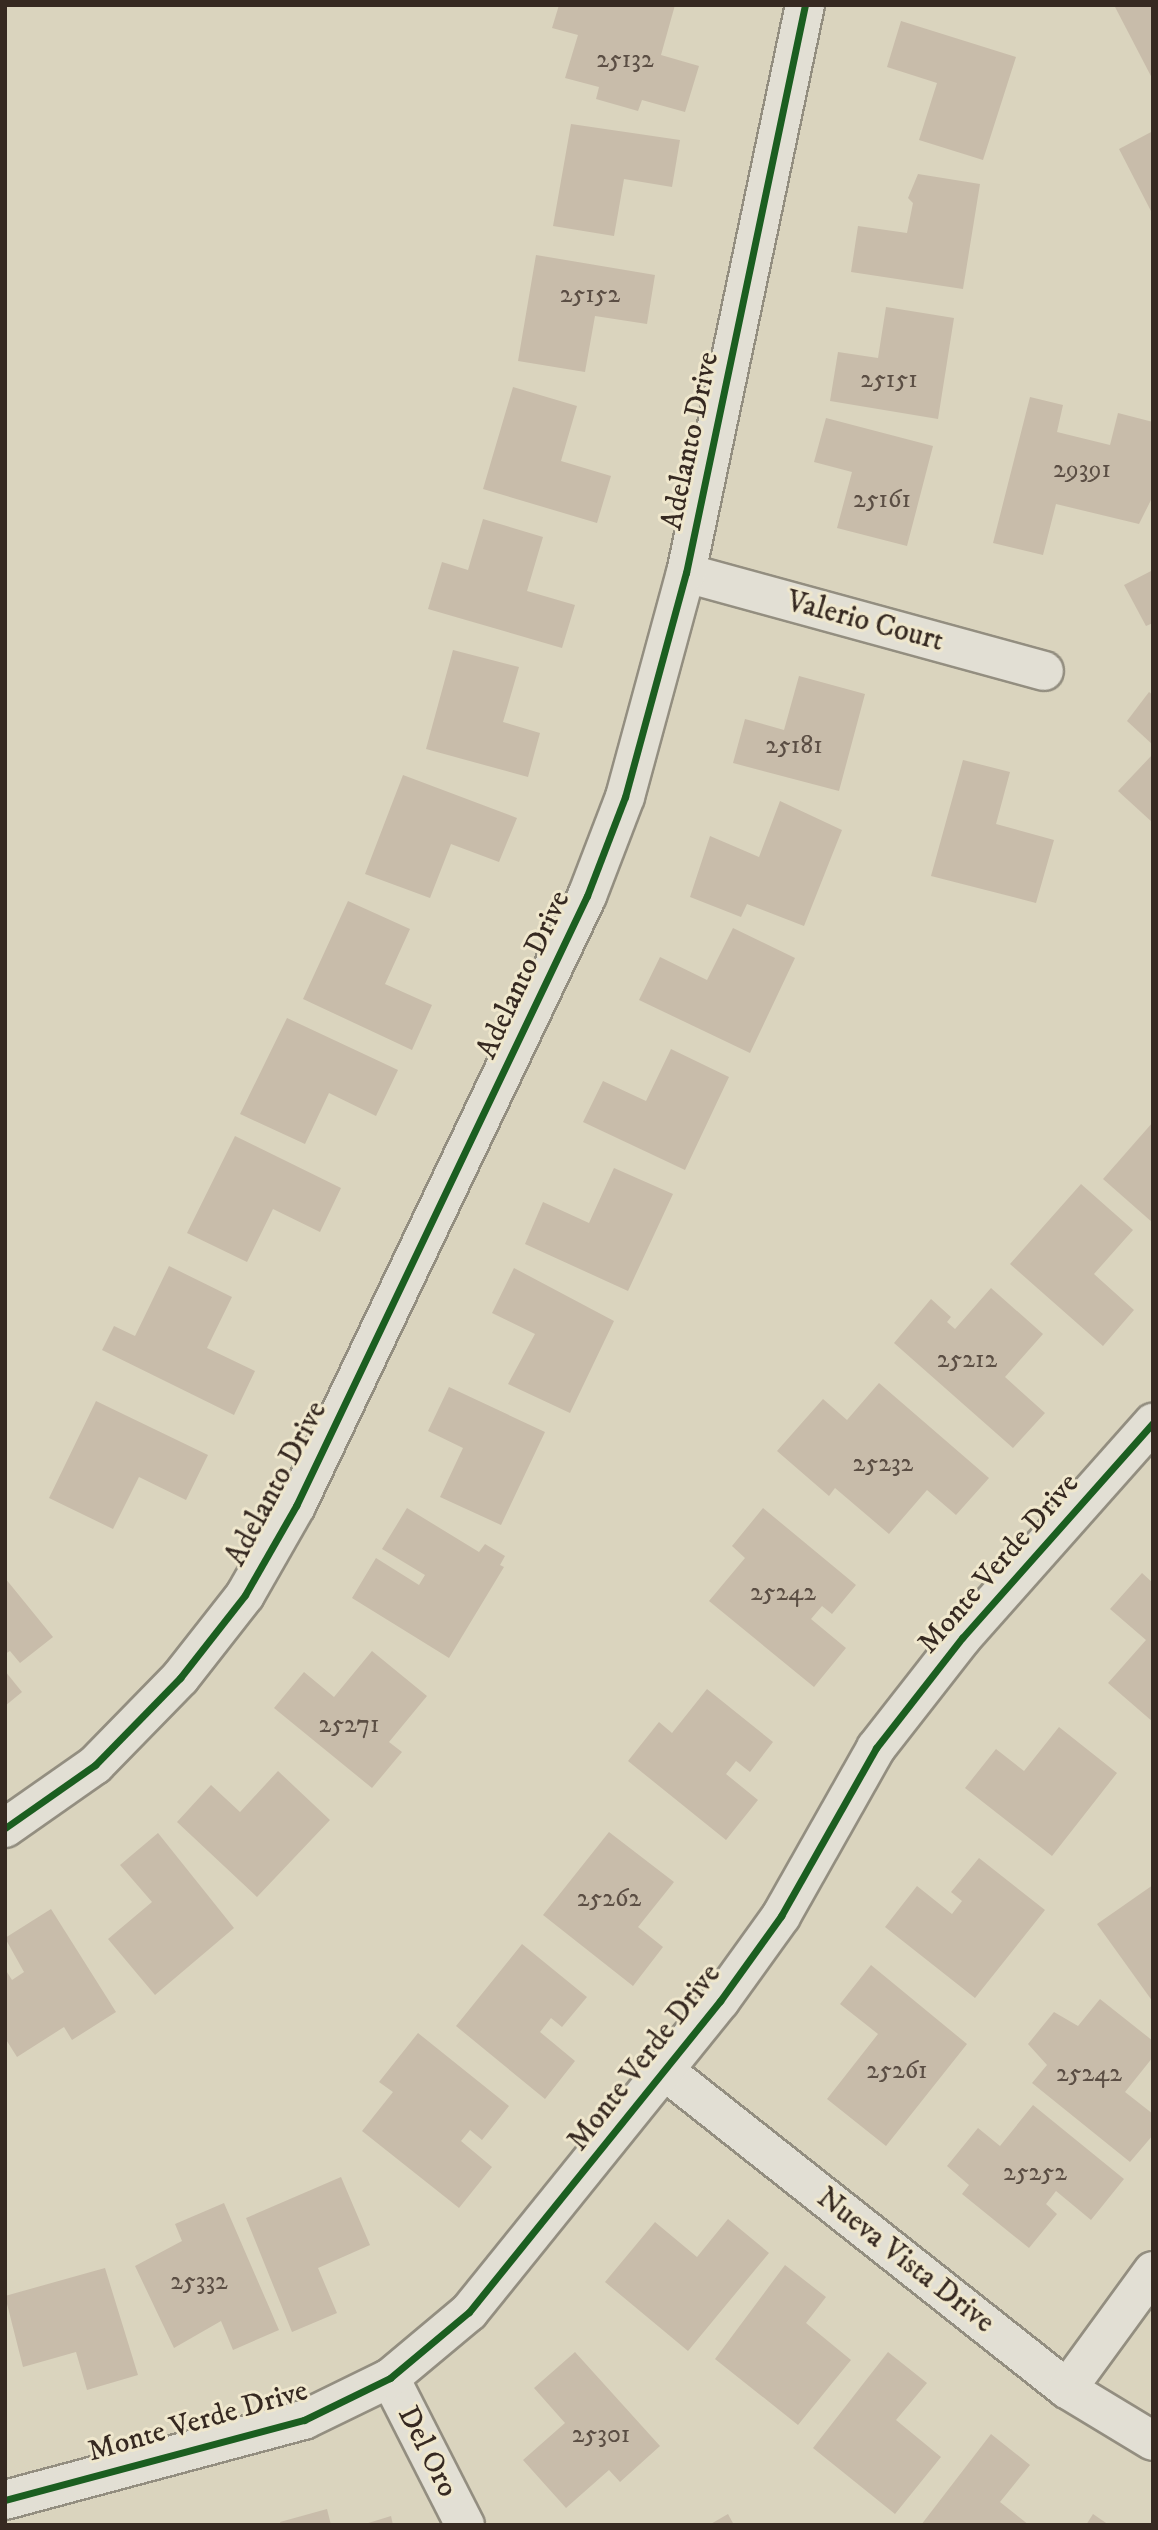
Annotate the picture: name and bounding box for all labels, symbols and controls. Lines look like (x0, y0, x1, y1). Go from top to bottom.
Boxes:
house number: 25132 (596, 44, 654, 76)
house number: 25152 (560, 279, 620, 311)
street label: Adelanto Drive (655, 349, 727, 533)
house number: 25151 (860, 364, 918, 396)
house number: 29391 (1053, 454, 1111, 486)
house number: 25161 (853, 484, 911, 516)
street label: Valerio Court (783, 584, 947, 660)
house number: 25181 (765, 730, 823, 762)
street label: Adelanto Drive (469, 885, 579, 1065)
house number: 25212 (937, 1344, 997, 1376)
street label: Adelanto Drive (219, 1396, 335, 1572)
house number: 25232 (853, 1448, 913, 1480)
street label: Monte Verde Drive (911, 1467, 1087, 1661)
house number: 25242 (750, 1577, 816, 1609)
house number: 25271 (319, 1709, 379, 1741)
house number: 25262 (577, 1883, 641, 1915)
street label: Monte Verde Drive (561, 1957, 729, 2159)
house number: 25261 (866, 2055, 928, 2087)
house number: 25242 (1056, 2058, 1122, 2090)
house number: 25252 (1003, 2157, 1067, 2189)
street label: Nueva Vista Drive (809, 2181, 1001, 2341)
house number: 25332 (170, 2266, 228, 2298)
street label: Monte Verde Drive (84, 2373, 312, 2471)
street label: Del Oro (389, 2401, 465, 2503)
house number: 25301 (572, 2419, 630, 2451)

